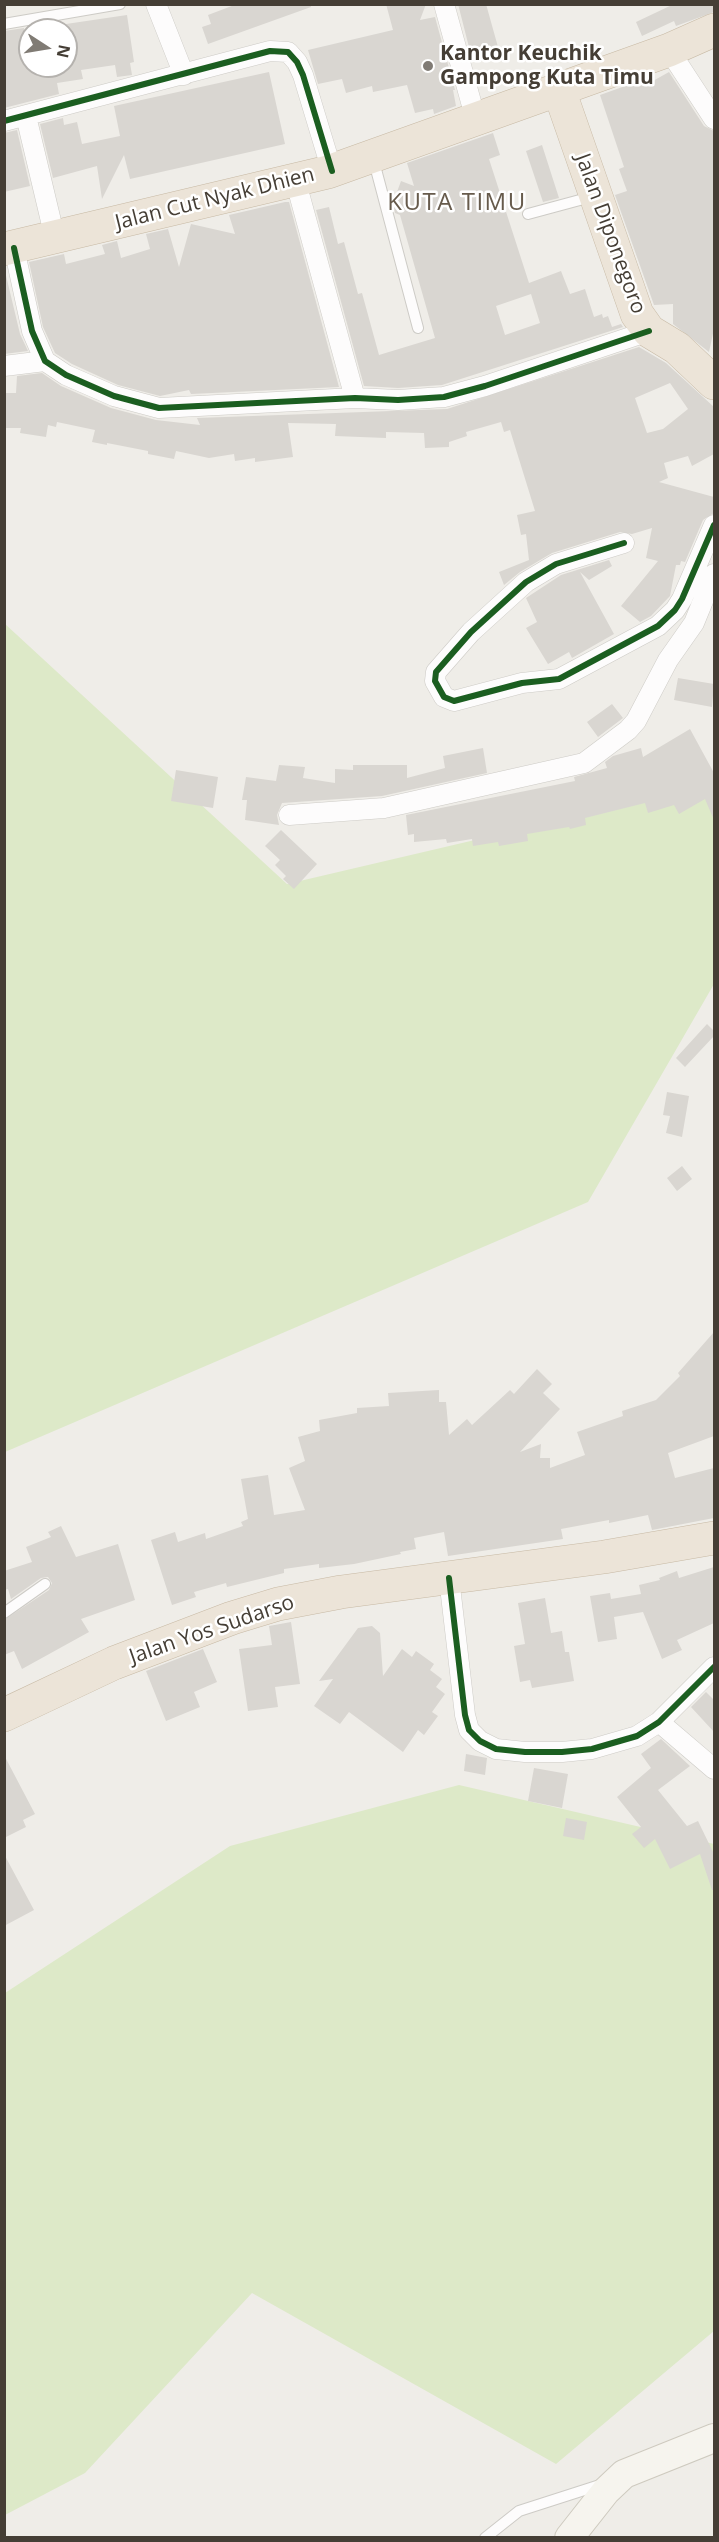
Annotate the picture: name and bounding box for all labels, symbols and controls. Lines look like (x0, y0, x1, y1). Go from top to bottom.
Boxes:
north arrow (18, 18, 78, 78)
place label: Kantor Keuchik Gampong Kuta Timu (440, 41, 654, 91)
text: N (52, 43, 76, 60)
marker: Kantor Keuchik Gampong Kuta Timu (421, 59, 435, 73)
street label: Jalan Diponegoro (569, 150, 651, 318)
street label: Jalan Cut Nyak Dhien (113, 162, 317, 236)
district label: KUTA TIMU (387, 189, 527, 217)
street label: Jalan Yos Sudarso (126, 1590, 298, 1670)

